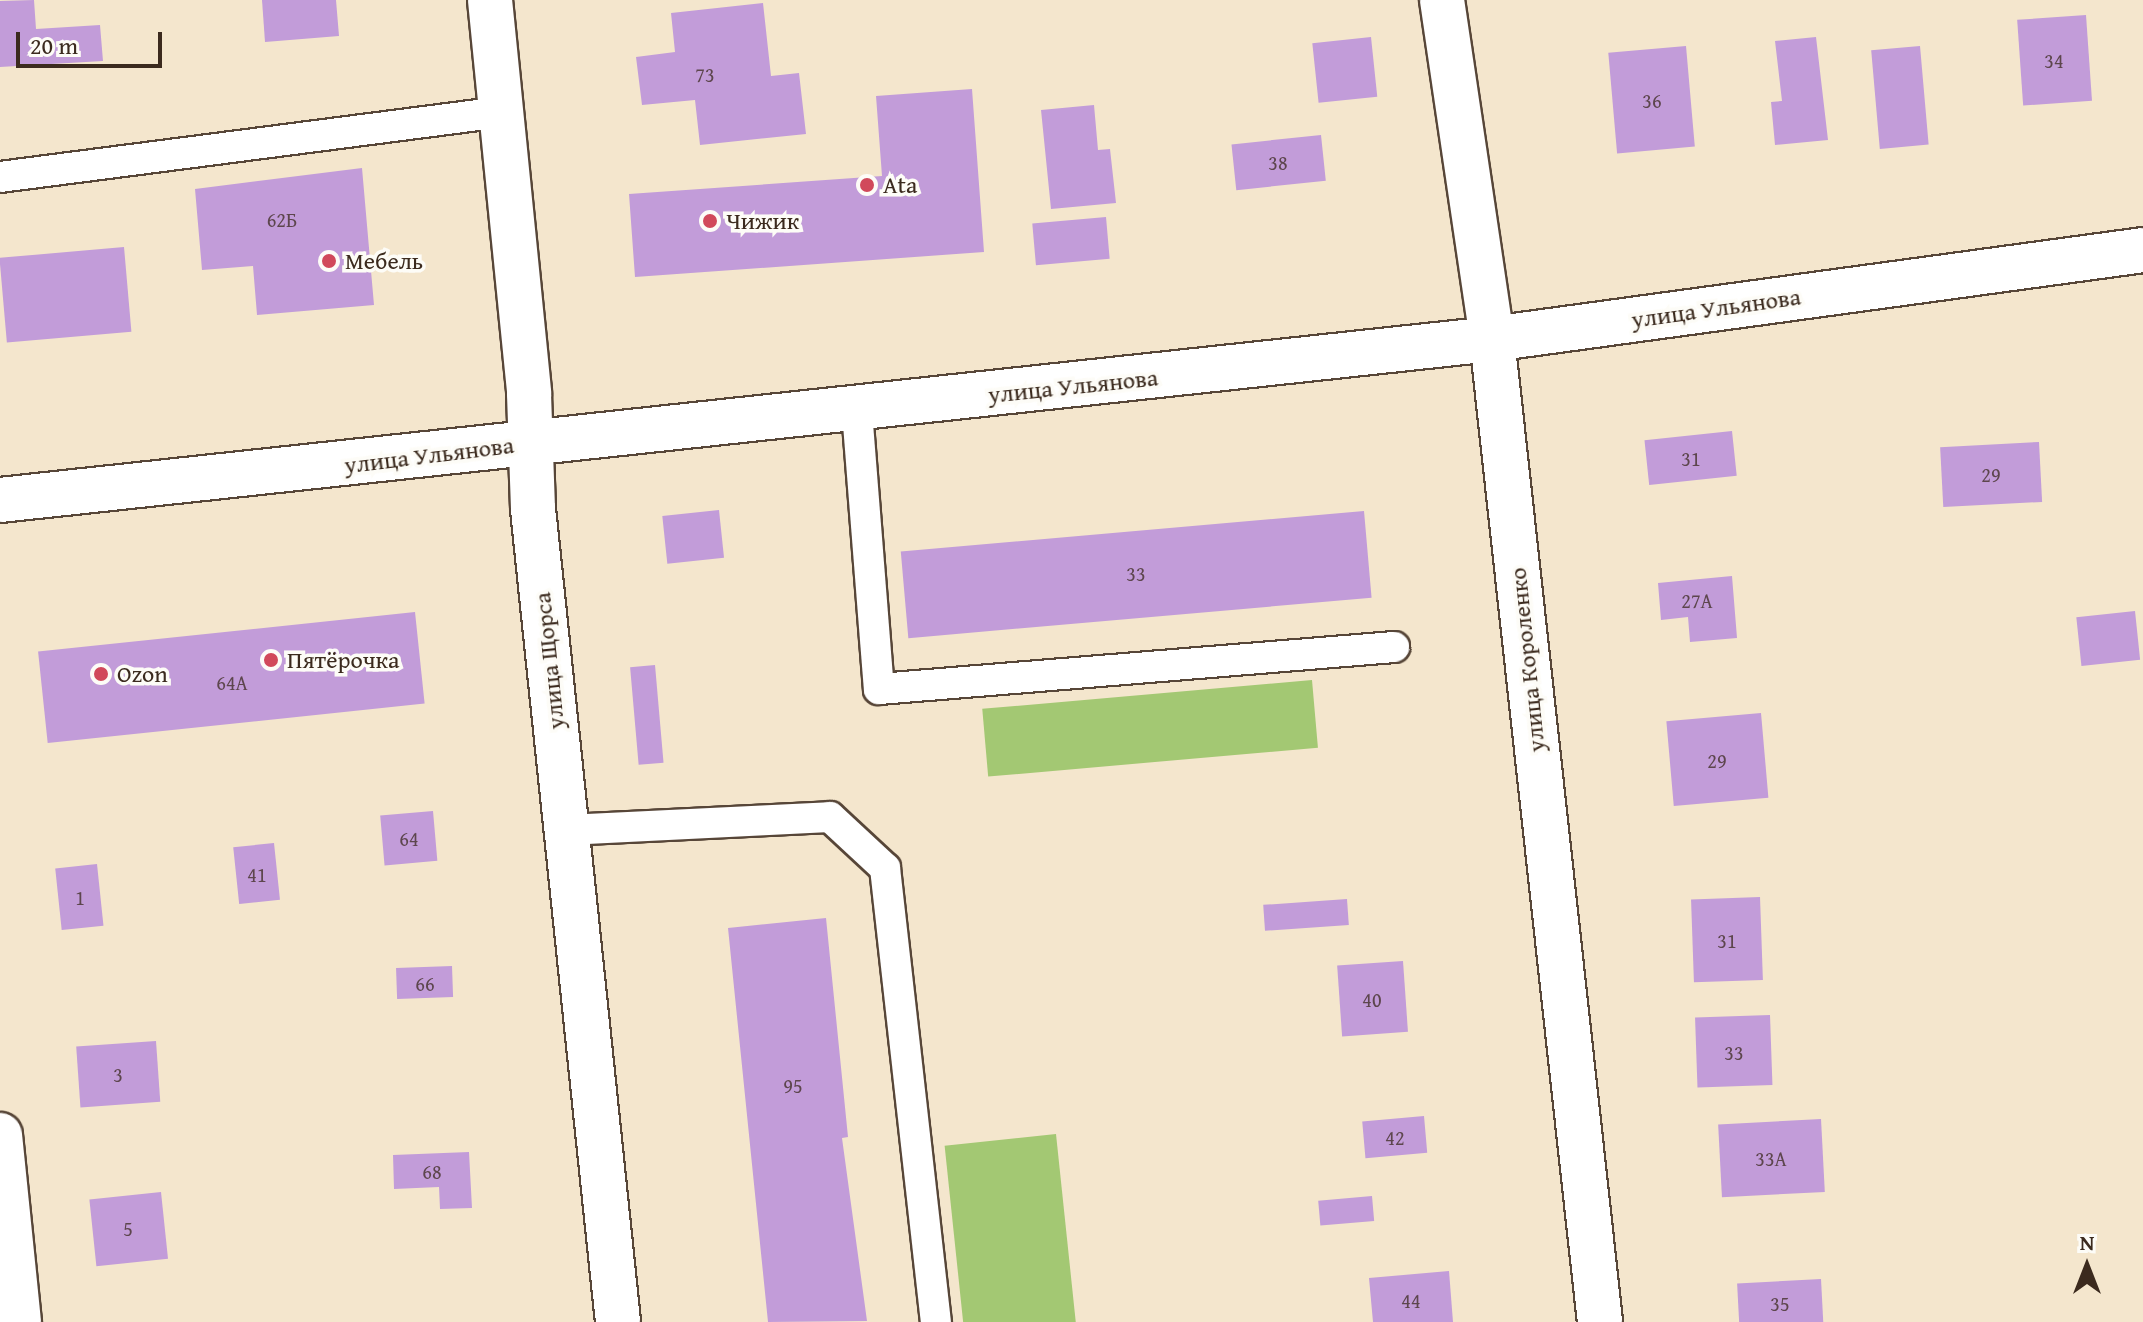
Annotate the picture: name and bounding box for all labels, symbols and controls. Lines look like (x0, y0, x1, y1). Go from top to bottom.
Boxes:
scale bar (20, 16, 166, 66)
text: 20 m (30, 28, 78, 63)
house number: 34 (2044, 48, 2064, 72)
house number: 73 (695, 62, 715, 86)
house number: 36 (1642, 88, 1662, 112)
house number: 38 (1268, 150, 1288, 174)
place label: Ata (883, 171, 917, 199)
marker: Ata (858, 176, 876, 194)
house number: 62Б (267, 207, 297, 231)
place label: Чижик (726, 207, 799, 235)
marker: Чижик (701, 212, 719, 230)
place label: Мебель (345, 247, 423, 275)
marker: Мебель (320, 252, 338, 270)
street label: улица Ульянова (1629, 282, 1803, 334)
street label: улица Ульянова (987, 363, 1159, 409)
street label: улица Ульянова (343, 430, 515, 480)
house number: 31 (1681, 446, 1701, 470)
house number: 29 (1981, 462, 2001, 486)
house number: 33 (1126, 561, 1146, 585)
street label: улица Короленко (1503, 566, 1551, 754)
house number: 27А (1681, 588, 1713, 612)
street label: улица Щорса (527, 591, 571, 731)
place label: Пятёрочка (287, 646, 400, 674)
marker: Пятёрочка (262, 651, 280, 669)
place label: Ozon (117, 660, 168, 688)
marker: Ozon (92, 665, 110, 683)
house number: 64А (216, 670, 248, 694)
house number: 29 (1707, 748, 1727, 772)
house number: 64 (399, 826, 419, 850)
house number: 41 (247, 862, 267, 886)
house number: 1 (75, 885, 85, 909)
house number: 31 (1717, 928, 1737, 952)
house number: 66 (415, 971, 435, 995)
house number: 40 (1362, 987, 1382, 1011)
house number: 33 (1724, 1040, 1744, 1064)
house number: 3 (113, 1062, 123, 1086)
house number: 95 (783, 1073, 803, 1097)
house number: 42 (1385, 1125, 1405, 1149)
house number: 33А (1755, 1146, 1787, 1170)
house number: 68 (422, 1159, 442, 1183)
house number: 5 (123, 1216, 133, 1240)
north arrow (2047, 1226, 2127, 1306)
text: N (2080, 1226, 2094, 1258)
house number: 44 (1401, 1288, 1421, 1312)
house number: 35 (1770, 1291, 1790, 1315)

